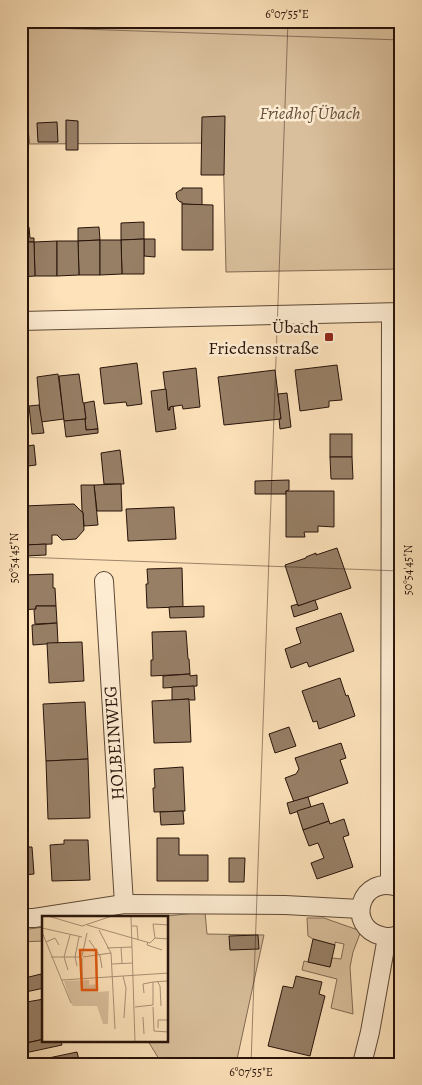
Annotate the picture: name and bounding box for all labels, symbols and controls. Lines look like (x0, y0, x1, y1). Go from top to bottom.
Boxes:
text: 6°07'55"E (265, 6, 309, 22)
park label: Friedhof Übach (259, 101, 361, 125)
place label: Übach Friedensstraße (208, 315, 319, 360)
marker: Übach Friedensstraße (323, 331, 335, 343)
text: 50°54'45"N (6, 532, 22, 583)
text: 50°54'45"N (400, 544, 416, 595)
street label: HOLBEINWEG (98, 685, 130, 801)
inset map (42, 916, 169, 1042)
text: 6°07'55"E (229, 1064, 273, 1080)

